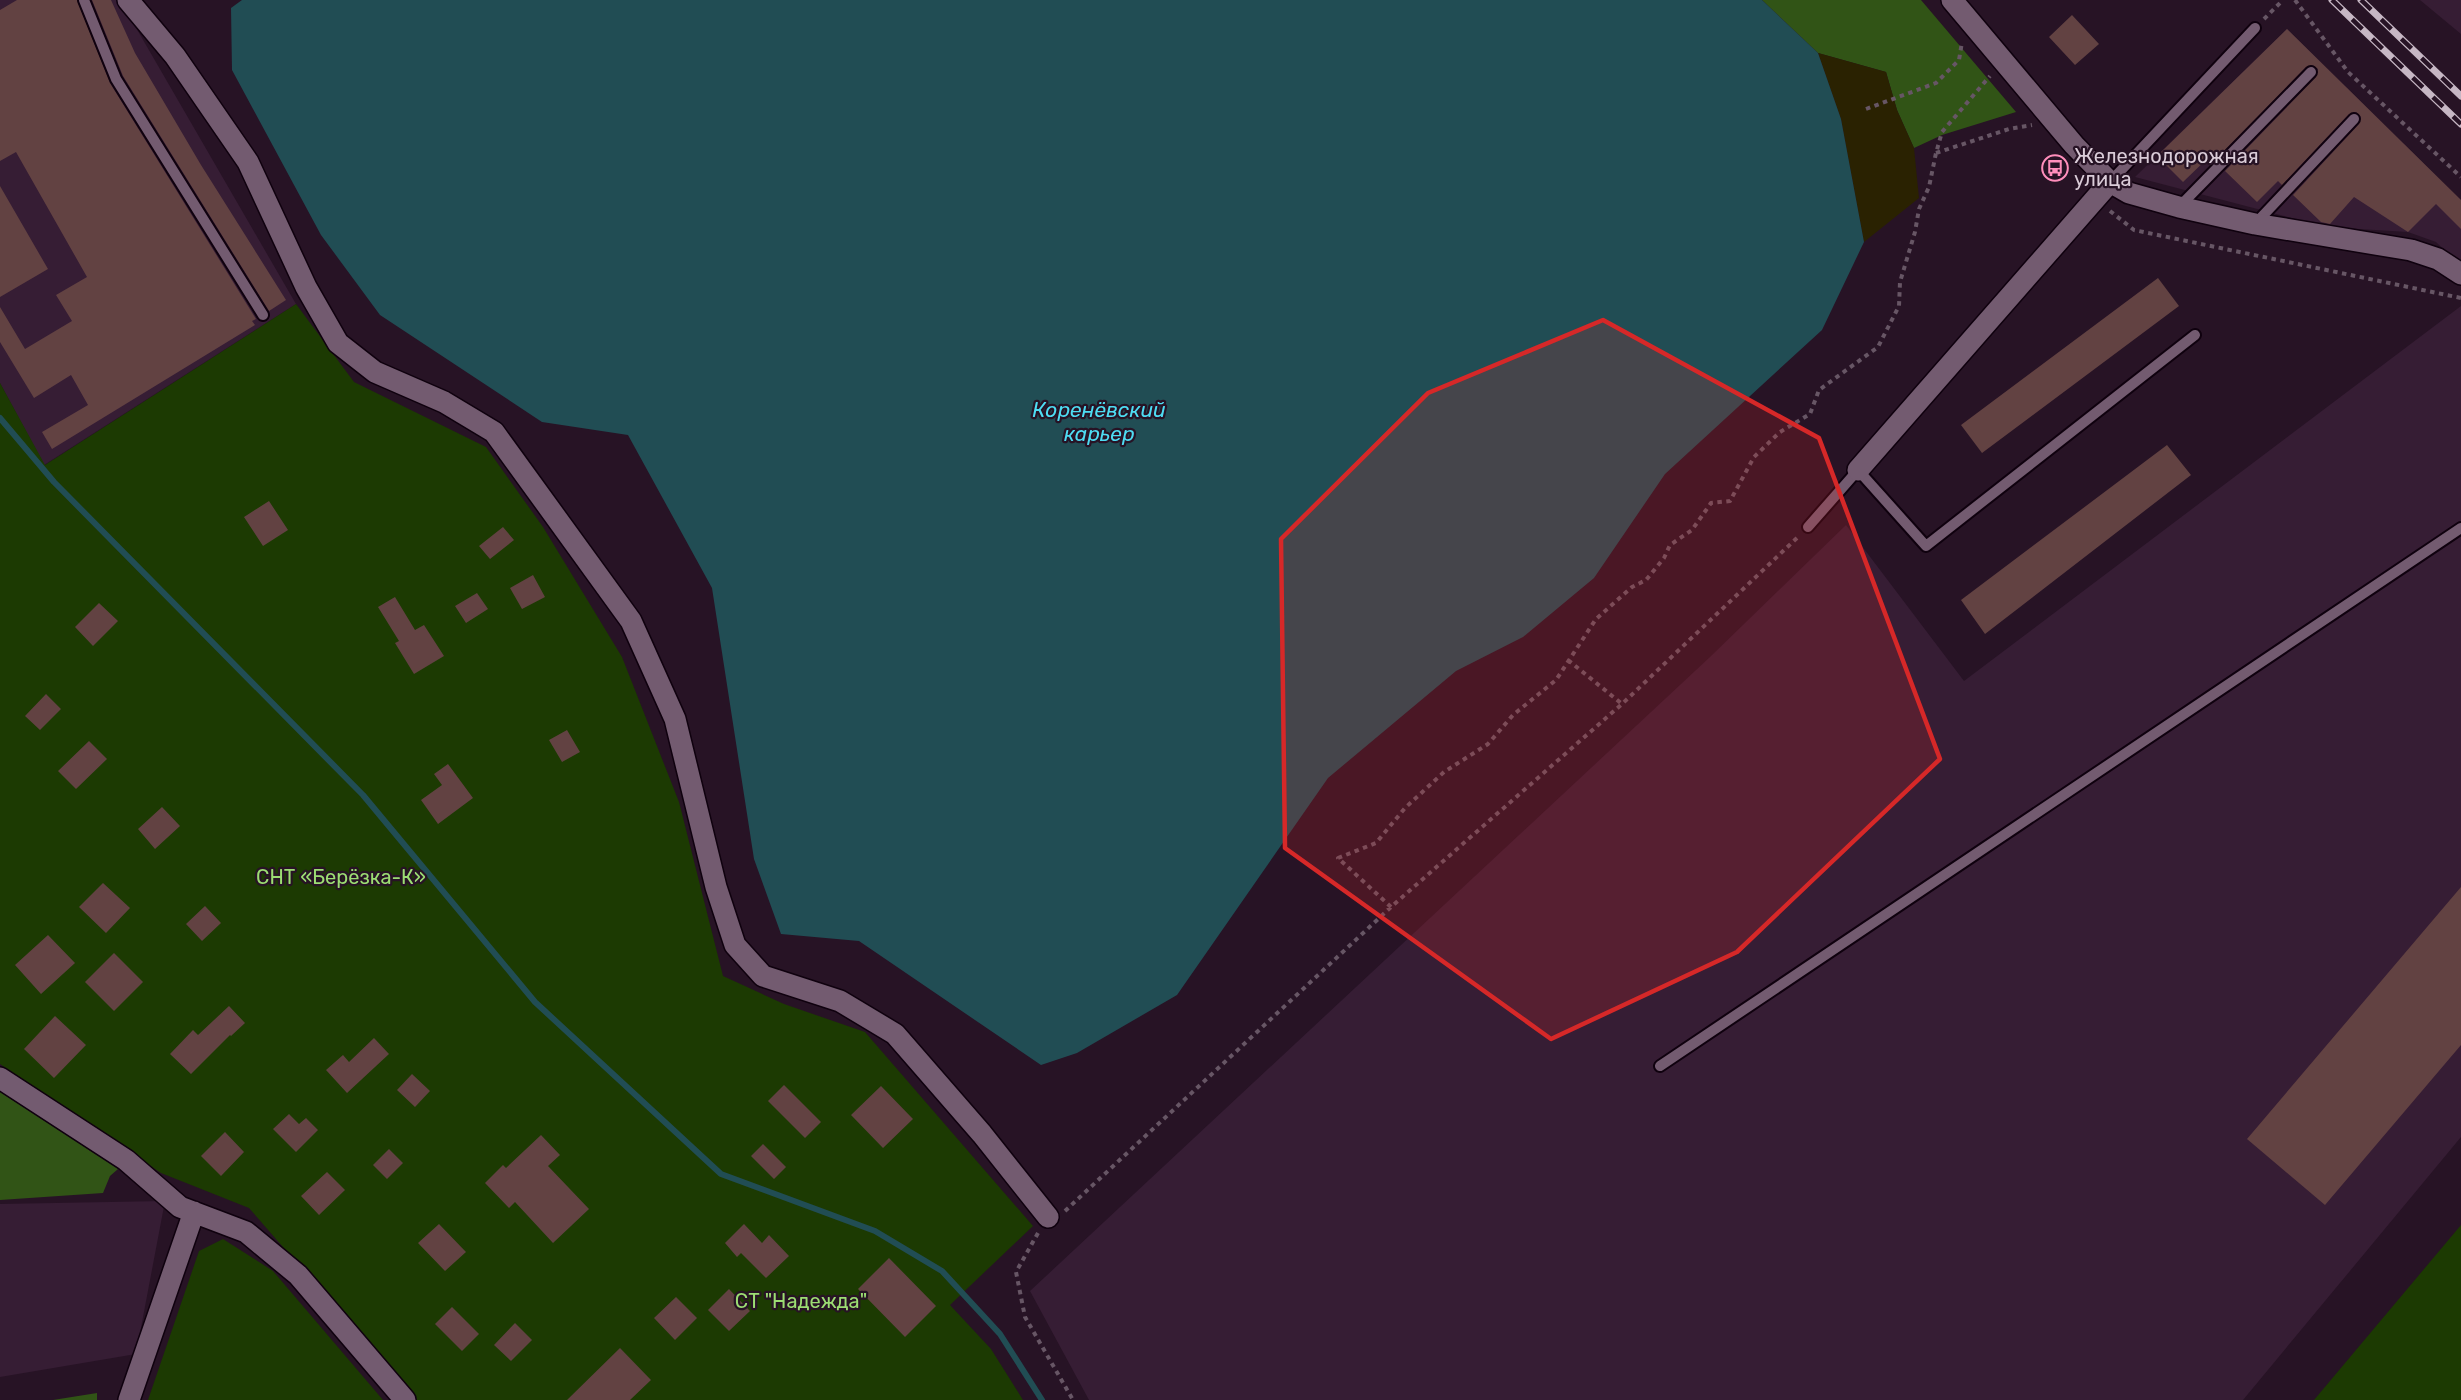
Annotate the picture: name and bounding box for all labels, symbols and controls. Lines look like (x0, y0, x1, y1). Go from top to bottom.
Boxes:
place label: Железнодорожная улица (2074, 144, 2259, 191)
bus stop icon: Железнодорожная улица (2040, 153, 2070, 183)
water label: Коренёвский карьер (1032, 397, 1166, 446)
park label: СНТ «Берёзка-К» (256, 865, 426, 889)
park label: СТ "Надежда" (735, 1289, 867, 1313)

